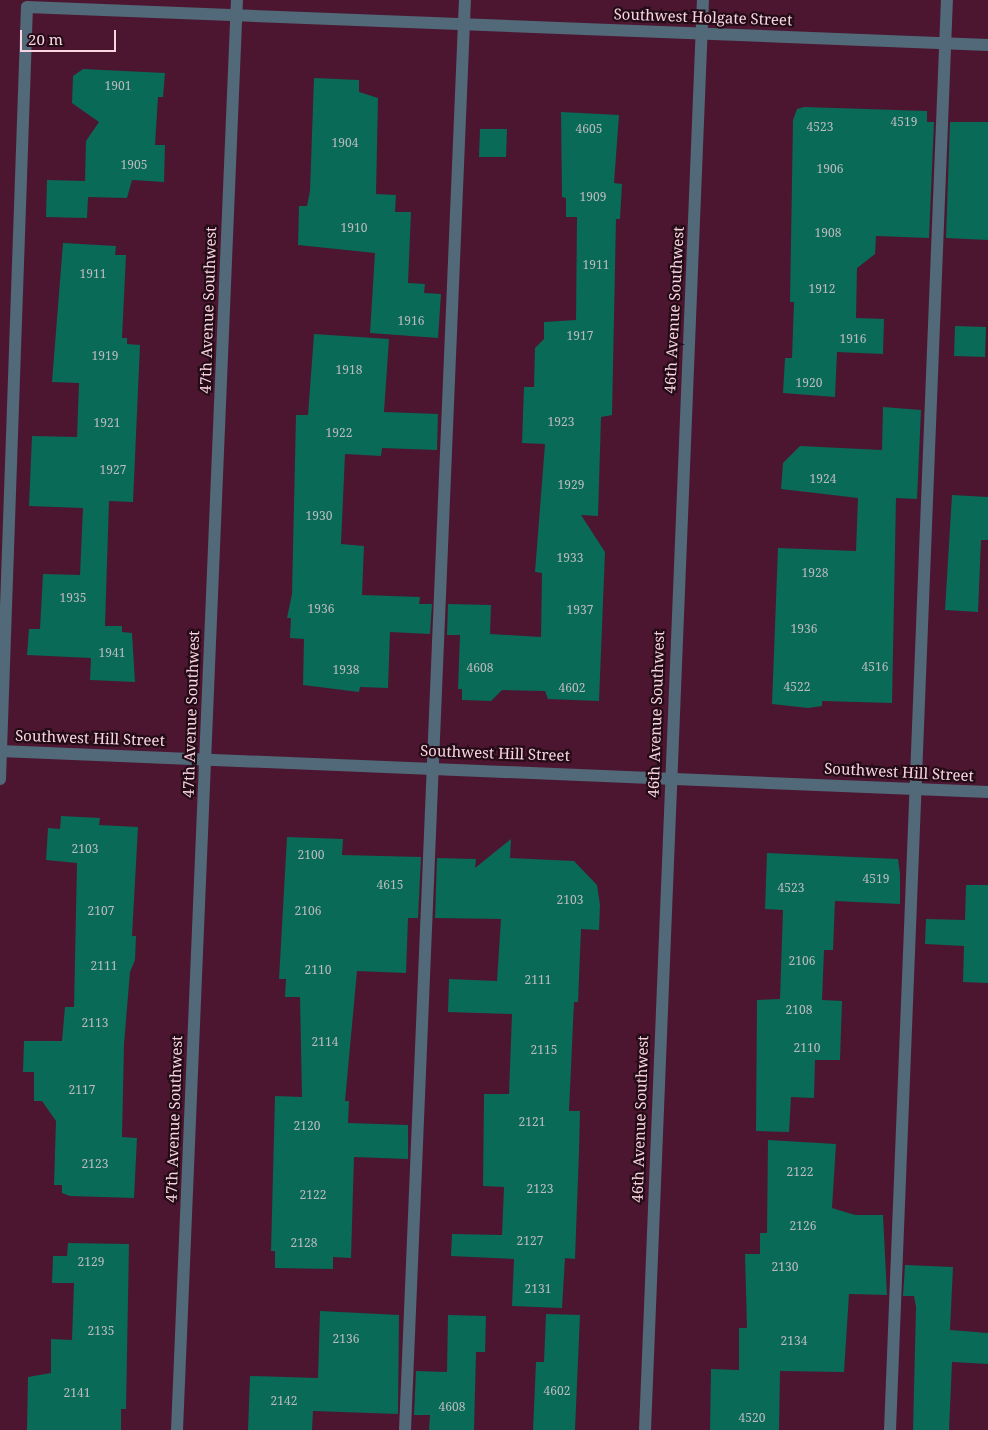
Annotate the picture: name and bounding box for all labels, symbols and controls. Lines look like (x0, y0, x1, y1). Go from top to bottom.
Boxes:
street label: Southwest Holgate Street (613, 5, 793, 29)
scale bar (22, 20, 119, 52)
text: 20 m (28, 29, 63, 49)
house number: 1901 (105, 79, 131, 93)
house number: 4519 (891, 115, 917, 129)
house number: 4523 (807, 120, 833, 134)
house number: 4605 (576, 122, 602, 136)
house number: 1904 (332, 136, 358, 150)
house number: 1905 (121, 158, 147, 172)
house number: 1906 (817, 162, 843, 176)
house number: 1909 (580, 190, 606, 204)
house number: 1910 (341, 221, 367, 235)
street label: 47th Avenue Southwest (196, 226, 220, 394)
street label: 46th Avenue Southwest (661, 226, 687, 394)
house number: 1908 (815, 226, 841, 240)
house number: 1911 (583, 258, 609, 272)
house number: 1911 (80, 267, 106, 281)
house number: 1912 (809, 282, 835, 296)
house number: 1916 (398, 314, 424, 328)
house number: 1917 (567, 329, 593, 343)
house number: 1916 (840, 332, 866, 346)
house number: 1919 (92, 349, 118, 363)
house number: 1918 (336, 363, 362, 377)
house number: 1920 (796, 376, 822, 390)
house number: 1923 (548, 415, 574, 429)
house number: 1921 (94, 416, 120, 430)
house number: 1922 (326, 426, 352, 440)
house number: 1927 (100, 463, 126, 477)
house number: 1924 (810, 472, 836, 486)
house number: 1929 (558, 478, 584, 492)
house number: 1930 (306, 509, 332, 523)
house number: 1933 (557, 551, 583, 565)
house number: 1928 (802, 566, 828, 580)
house number: 1935 (60, 591, 86, 605)
house number: 1936 (308, 602, 334, 616)
house number: 1937 (567, 603, 593, 617)
house number: 1936 (791, 622, 817, 636)
street label: 47th Avenue Southwest (179, 630, 203, 798)
street label: 46th Avenue Southwest (644, 630, 668, 798)
house number: 1941 (99, 646, 125, 660)
house number: 4516 (862, 660, 888, 674)
house number: 4608 (467, 661, 493, 675)
house number: 1938 (333, 663, 359, 677)
house number: 4522 (784, 680, 810, 694)
house number: 4602 (559, 681, 585, 695)
street label: Southwest Hill Street (15, 726, 165, 750)
street label: Southwest Hill Street (420, 741, 570, 765)
street label: Southwest Hill Street (824, 759, 974, 785)
house number: 2103 (72, 842, 98, 856)
house number: 2100 (298, 848, 324, 862)
house number: 4519 (863, 872, 889, 886)
house number: 4615 (377, 878, 403, 892)
house number: 4523 (778, 881, 804, 895)
house number: 2103 (557, 893, 583, 907)
house number: 2107 (88, 904, 114, 918)
house number: 2106 (295, 904, 321, 918)
house number: 2106 (789, 954, 815, 968)
house number: 2111 (91, 959, 117, 973)
house number: 2110 (305, 963, 331, 977)
house number: 2111 (525, 973, 551, 987)
house number: 2108 (786, 1003, 812, 1017)
house number: 2113 (82, 1016, 108, 1030)
street label: 47th Avenue Southwest (162, 1035, 186, 1203)
house number: 2114 (312, 1035, 338, 1049)
street label: 46th Avenue Southwest (628, 1035, 652, 1203)
house number: 2110 (794, 1041, 820, 1055)
house number: 2115 (531, 1043, 557, 1057)
house number: 2117 (69, 1083, 95, 1097)
house number: 2121 (519, 1115, 545, 1129)
house number: 2120 (294, 1119, 320, 1133)
house number: 2123 (82, 1157, 108, 1171)
house number: 2122 (787, 1165, 813, 1179)
house number: 2123 (527, 1182, 553, 1196)
house number: 2122 (300, 1188, 326, 1202)
house number: 2126 (790, 1219, 816, 1233)
house number: 2127 (517, 1234, 543, 1248)
house number: 2128 (291, 1236, 317, 1250)
house number: 2129 (78, 1255, 104, 1269)
house number: 2130 (772, 1260, 798, 1274)
house number: 2131 (525, 1282, 551, 1296)
house number: 2135 (88, 1324, 114, 1338)
house number: 2136 (333, 1332, 359, 1346)
house number: 2134 (781, 1334, 807, 1348)
house number: 4602 (544, 1384, 570, 1398)
house number: 2141 (64, 1386, 90, 1400)
house number: 2142 (271, 1394, 297, 1408)
house number: 4608 (439, 1400, 465, 1414)
house number: 4520 (739, 1411, 765, 1425)

